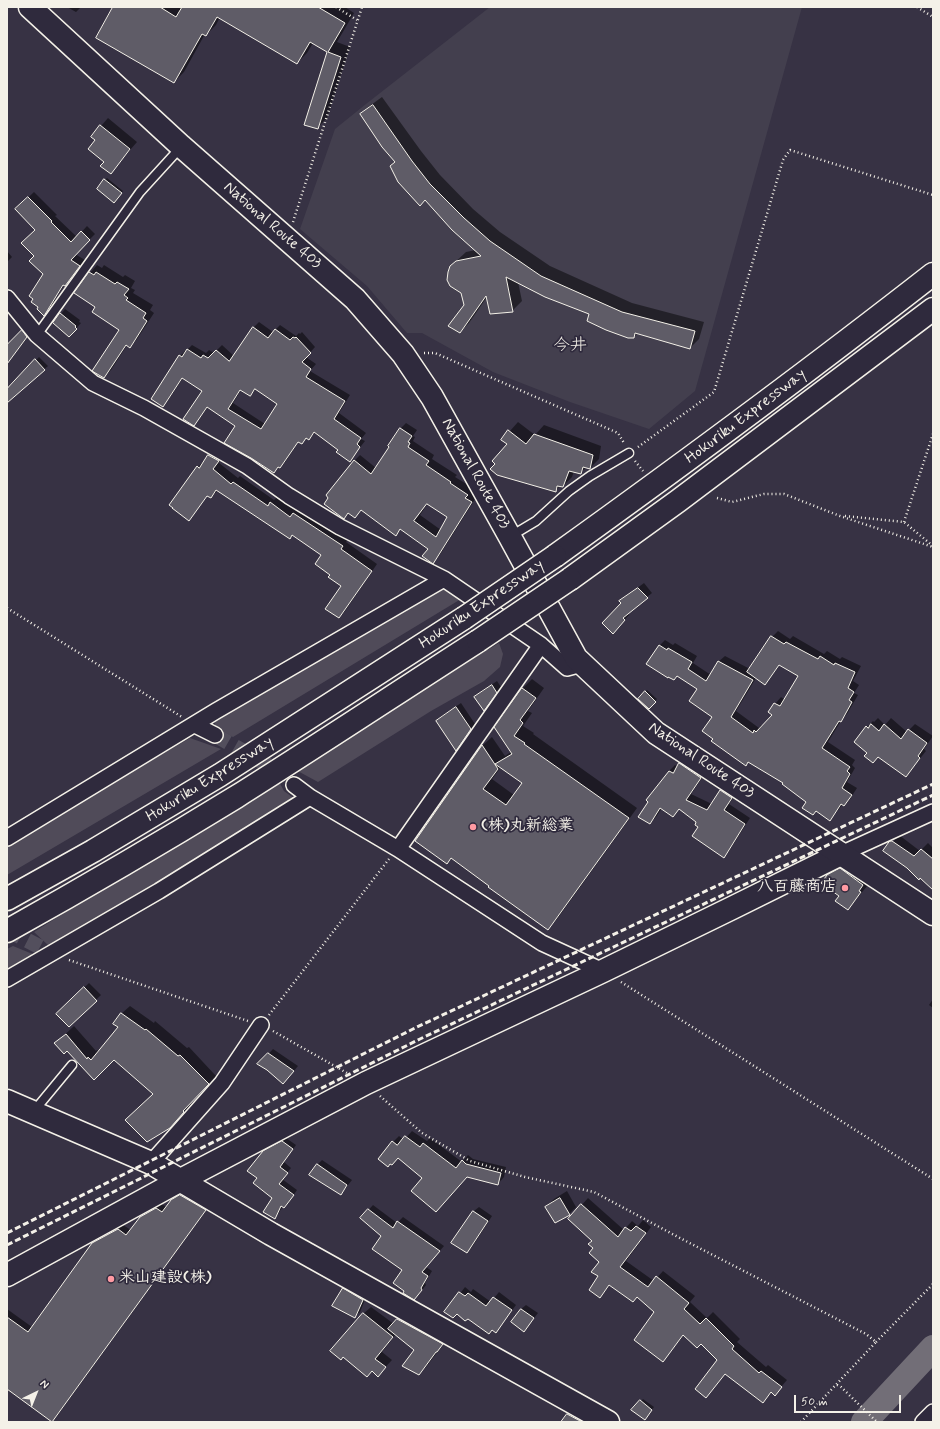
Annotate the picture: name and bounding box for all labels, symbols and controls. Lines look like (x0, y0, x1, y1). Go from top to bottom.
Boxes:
street label: National Route 403 (219, 178, 325, 274)
district label: 今井 (553, 336, 587, 356)
street label: Hokuriku Expressway (682, 365, 810, 469)
street label: National Route 403 (437, 415, 513, 533)
street label: Hokuriku Expressway (416, 556, 548, 654)
street label: National Route 403 (644, 718, 758, 804)
street label: Hokuriku Expressway (143, 733, 277, 827)
place label: (株)丸新総業 (481, 817, 574, 837)
marker: (株)丸新総業 (468, 822, 478, 832)
place label: 八百藤商店 (757, 878, 837, 898)
marker: 八百藤商店 (840, 883, 850, 893)
place label: 米山建設(株) (119, 1269, 212, 1289)
marker: 米山建設(株) (106, 1274, 116, 1284)
north arrow (16, 1373, 56, 1413)
text: N (37, 1377, 52, 1392)
scale bar (796, 1387, 903, 1413)
text: 50 m (801, 1394, 828, 1410)

